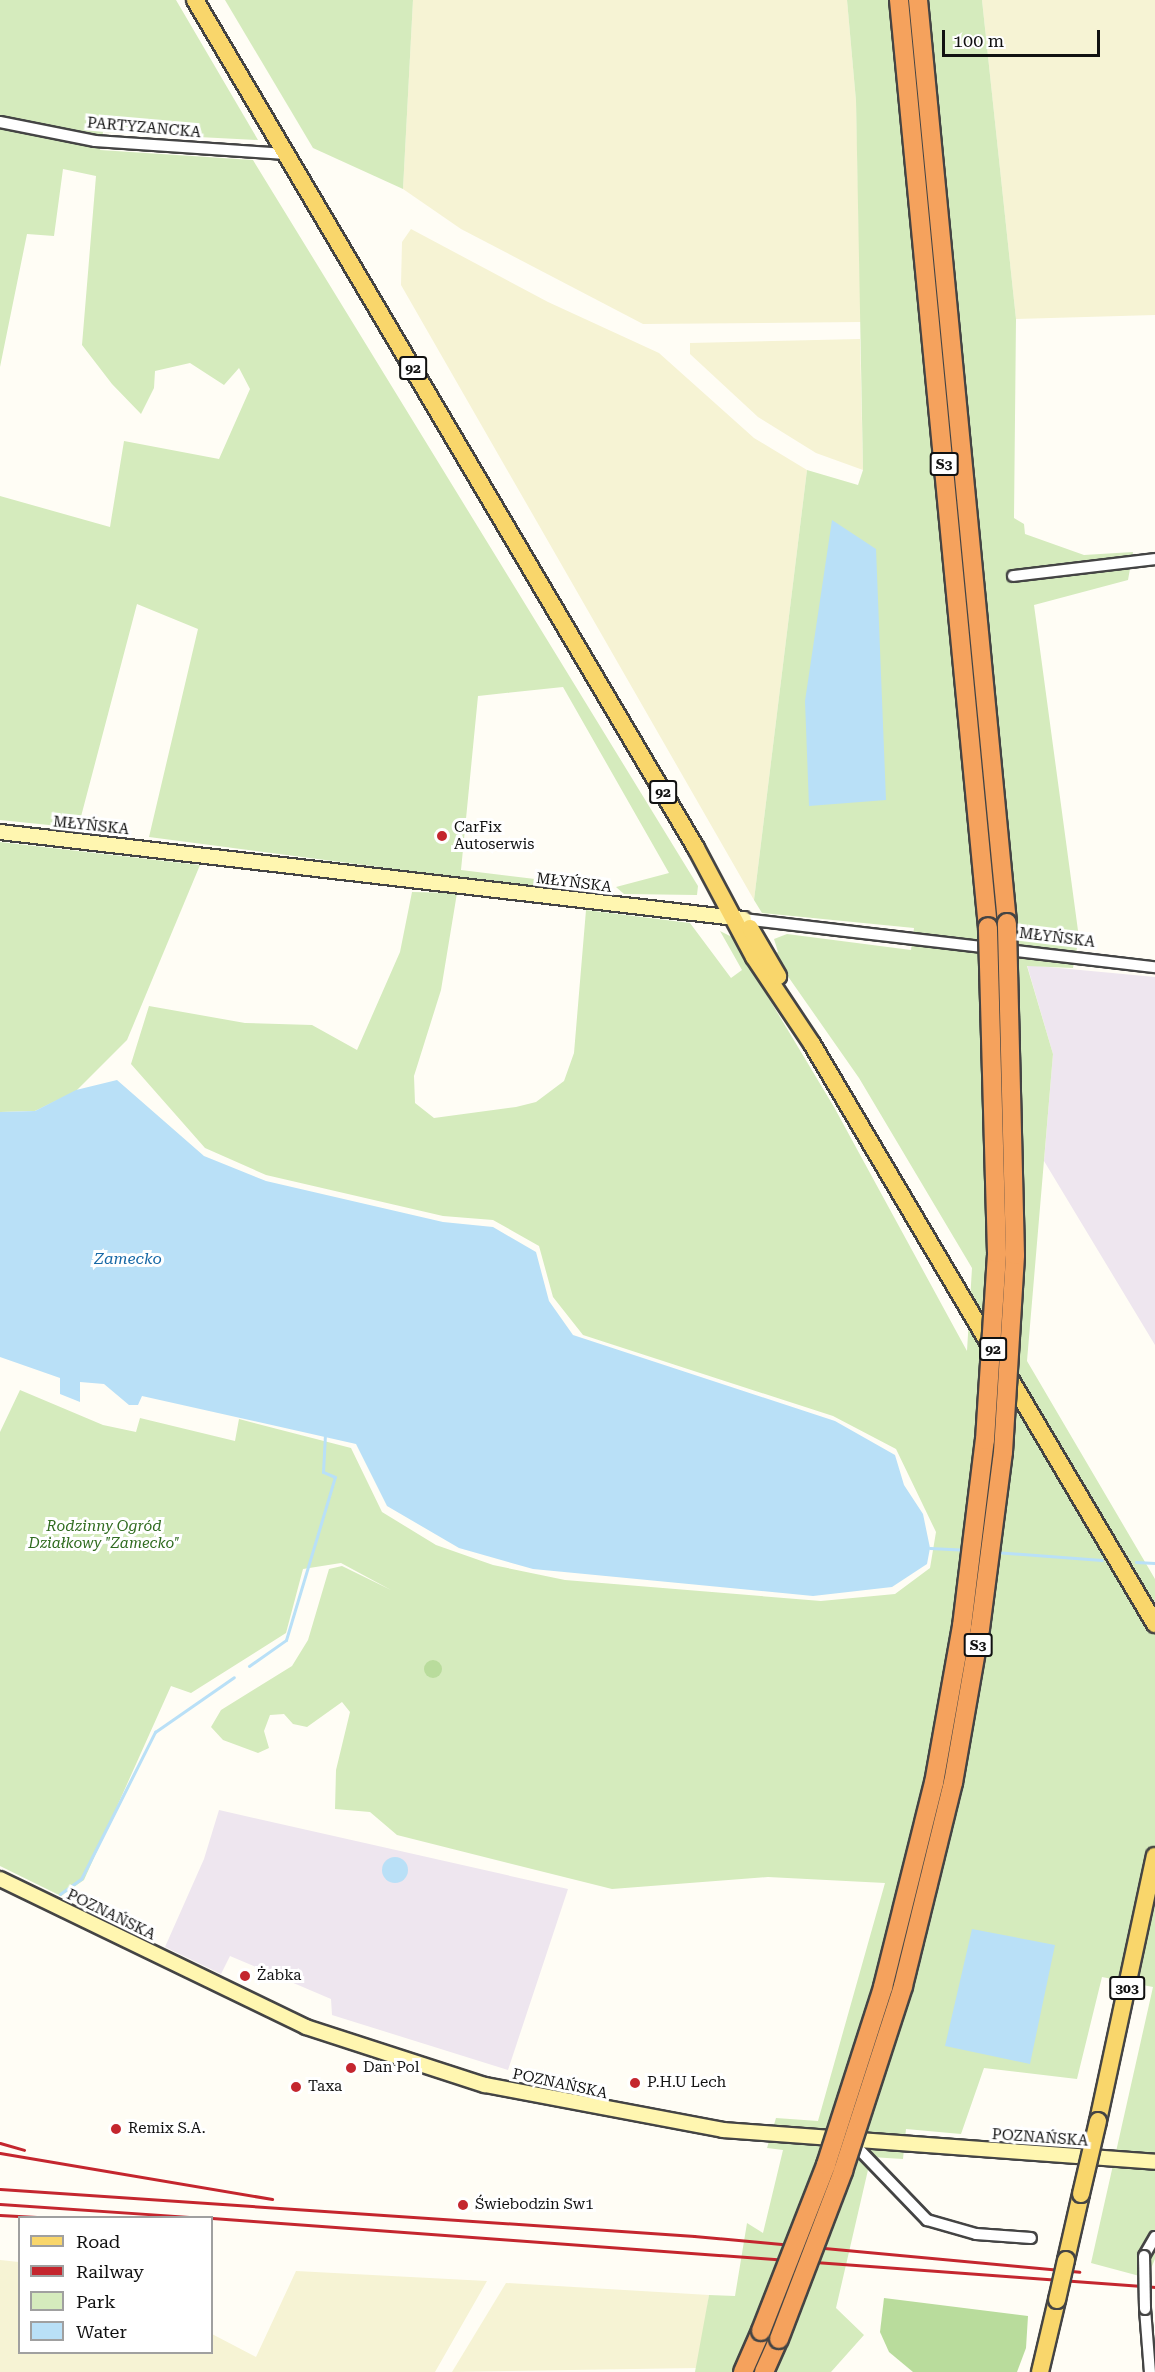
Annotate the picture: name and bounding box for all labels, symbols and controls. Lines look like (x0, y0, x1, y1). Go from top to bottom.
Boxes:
scale bar (945, 18, 1102, 56)
text: 100 m (953, 30, 1004, 51)
street label: PARTYZANCKA (86, 114, 202, 142)
road number: 92 (398, 357, 428, 379)
road number: S3 (929, 453, 959, 475)
road number: 92 (648, 781, 678, 803)
street label: MŁYŃSKA (52, 813, 130, 839)
place label: CarFix Autoserwis (454, 818, 534, 853)
marker: CarFix Autoserwis (435, 829, 449, 843)
street label: MŁYŃSKA (535, 869, 613, 897)
street label: MŁYŃSKA (1018, 924, 1096, 952)
water label: Zamecko (94, 1249, 162, 1269)
road number: 92 (978, 1338, 1008, 1360)
park label: Rodzinny Ogród Działkowy "Zamecko" (28, 1517, 180, 1552)
road number: S3 (963, 1634, 993, 1656)
street label: POZNAŃSKA (64, 1886, 158, 1944)
place label: Żabka (257, 1967, 301, 1985)
marker: Żabka (238, 1969, 252, 1983)
road number: 303 (1109, 1977, 1145, 1999)
place label: Dan Pol (363, 2059, 419, 2077)
marker: Dan Pol (344, 2061, 358, 2075)
street label: POZNAŃSKA (511, 2065, 609, 2103)
place label: P.H.U Lech (647, 2074, 726, 2092)
marker: P.H.U Lech (628, 2076, 642, 2090)
place label: Taxa (308, 2078, 342, 2096)
marker: Taxa (289, 2080, 303, 2094)
place label: Remix S.A. (128, 2120, 206, 2138)
marker: Remix S.A. (109, 2122, 123, 2136)
street label: POZNAŃSKA (991, 2126, 1089, 2150)
place label: Świebodzin Sw1 (475, 2196, 594, 2214)
marker: Świebodzin Sw1 (456, 2198, 470, 2212)
legend (18, 2216, 213, 2354)
text: Road (76, 2231, 120, 2252)
text: Railway (76, 2261, 144, 2282)
text: Park (76, 2291, 116, 2312)
text: Water (76, 2321, 127, 2342)

